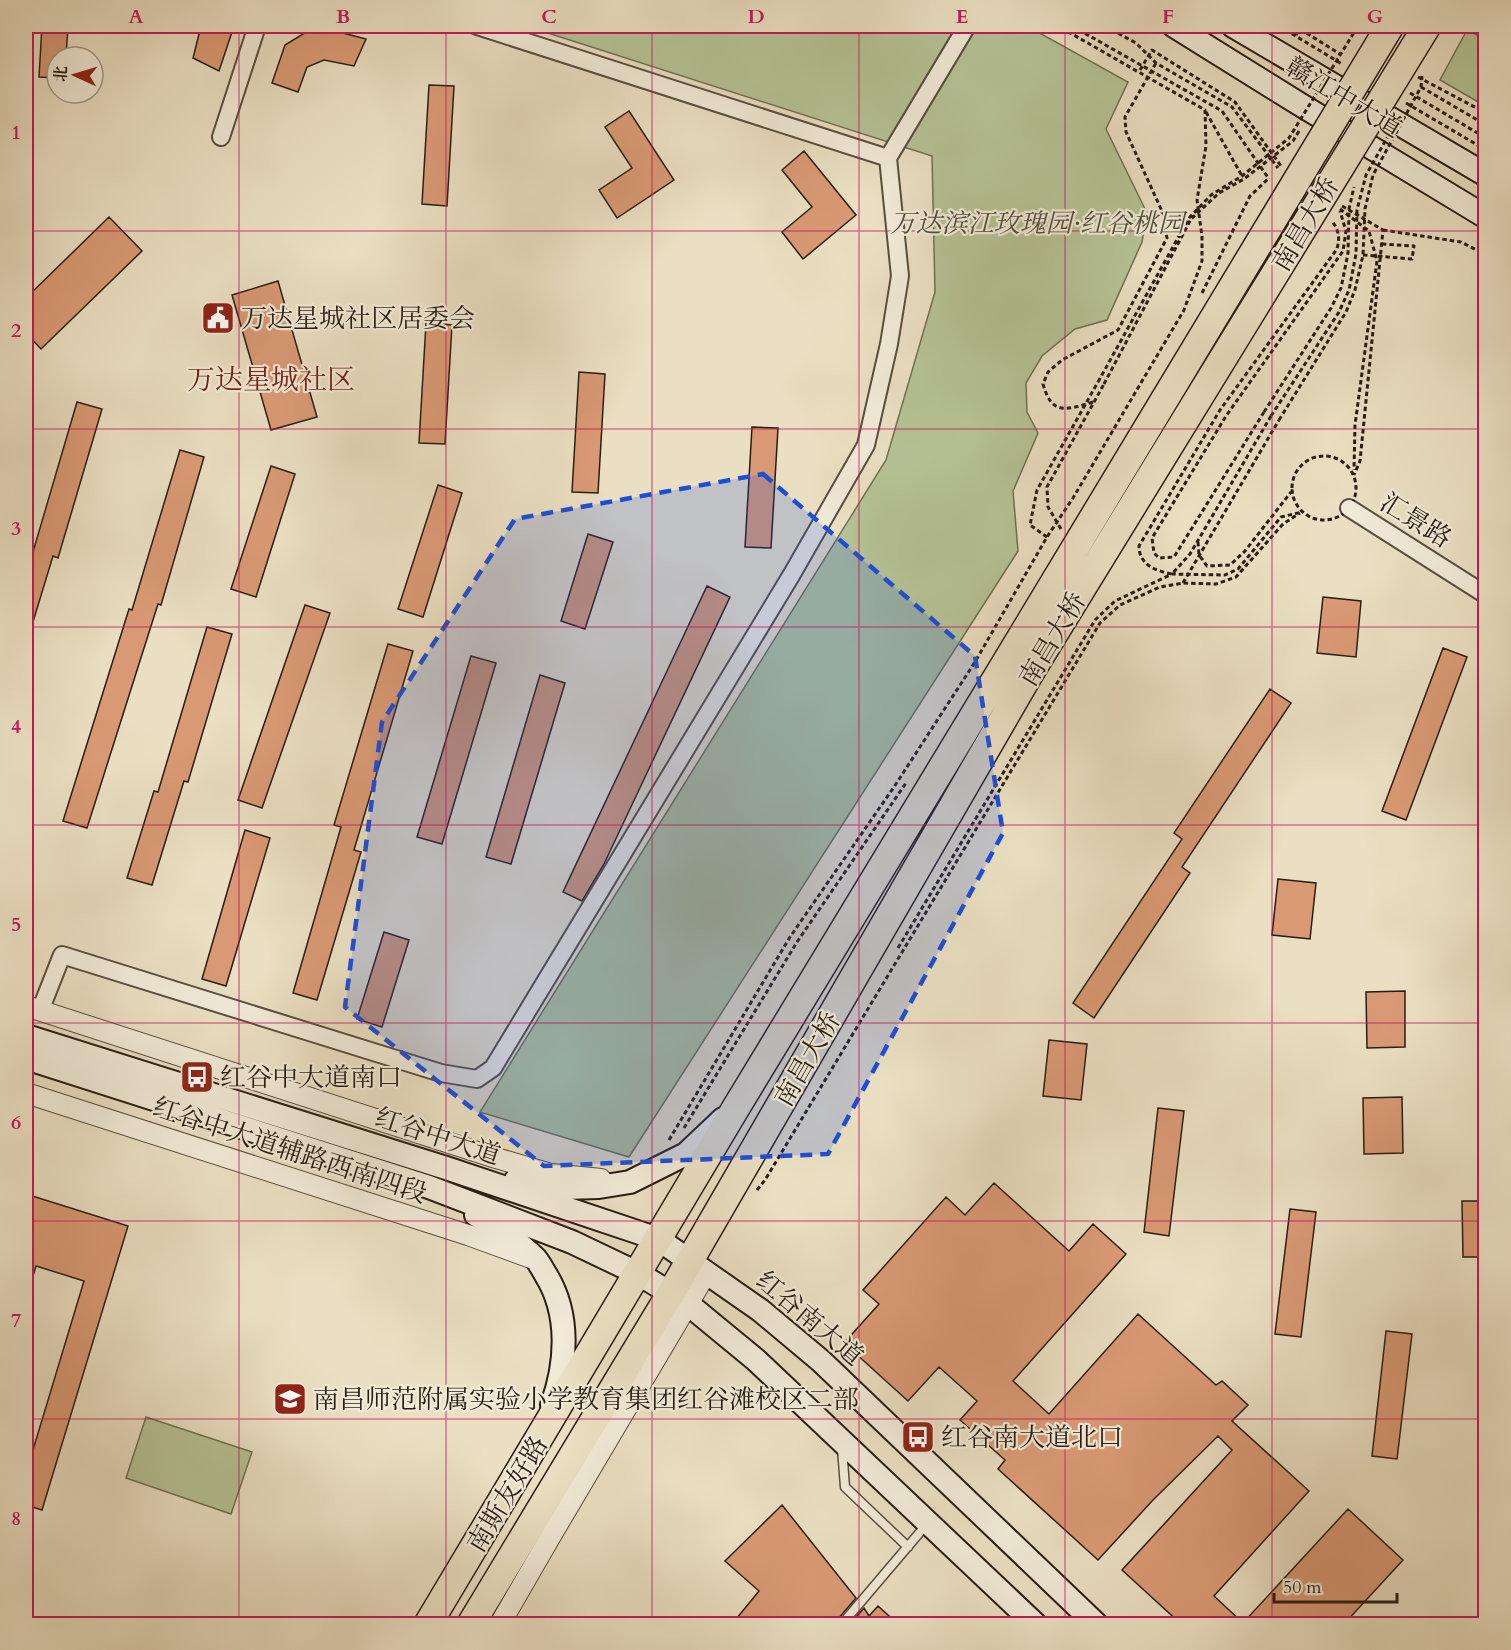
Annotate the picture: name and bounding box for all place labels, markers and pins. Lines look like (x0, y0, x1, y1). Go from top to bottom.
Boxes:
public building icon: 万达星城社区居委会 (200, 300, 236, 336)
place label: 万达星城社区居委会 (241, 301, 475, 336)
bus stop icon: 红谷中大道南口 (179, 1059, 215, 1095)
place label: 红谷中大道南口 (220, 1060, 402, 1095)
school or university icon: 南昌师范附属实验小学教育集团红谷滩校区二部 (272, 1381, 308, 1417)
place label: 南昌师范附属实验小学教育集团红谷滩校区二部 (313, 1382, 859, 1417)
bus stop icon: 红谷南大道北口 (900, 1419, 936, 1455)
place label: 红谷南大道北口 (941, 1420, 1123, 1455)

